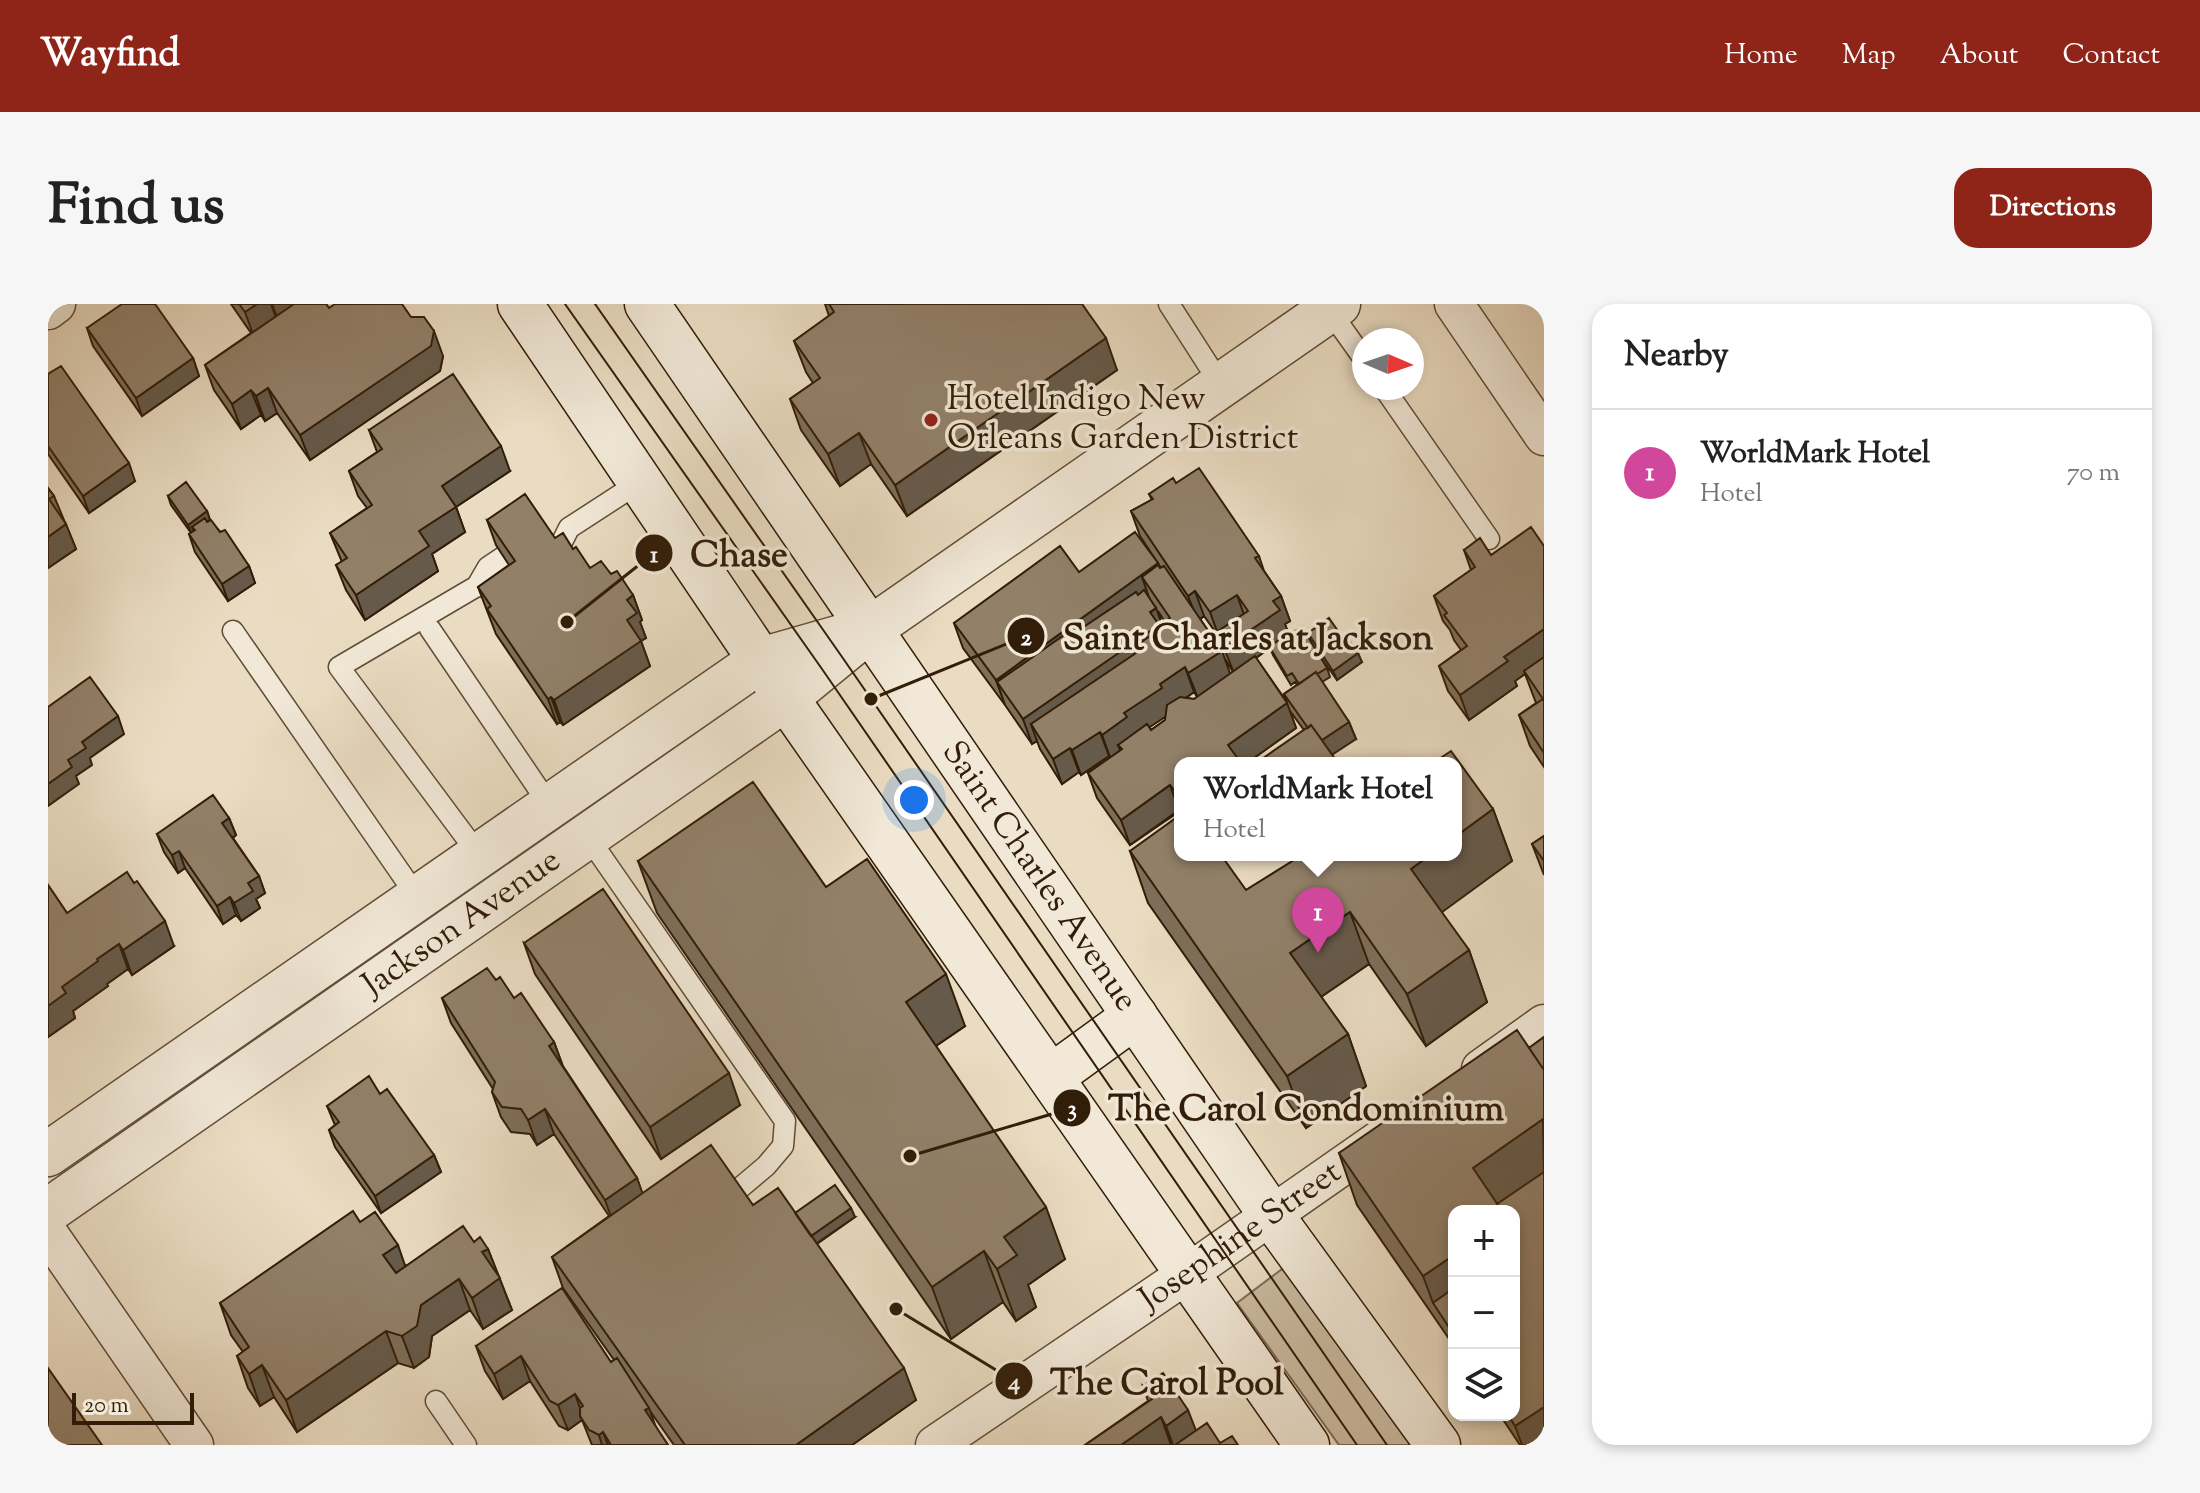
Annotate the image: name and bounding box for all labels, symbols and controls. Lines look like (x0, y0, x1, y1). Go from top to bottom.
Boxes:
text: Wayfind (40, 29, 180, 83)
text: Home (1724, 36, 1798, 76)
text: Map (1842, 36, 1896, 76)
text: About (1940, 36, 2018, 76)
text: Contact (2062, 36, 2160, 76)
text: Find us (48, 168, 224, 249)
button: Directions (1954, 168, 2152, 248)
north arrow (1352, 328, 1424, 400)
text: Nearby (1624, 332, 1729, 381)
place label: Hotel Indigo New Orleans Garden District (947, 376, 1299, 464)
marker: Hotel Indigo New Orleans Garden District (922, 411, 940, 429)
text: WorldMark Hotel (1700, 433, 1930, 476)
text: 1 (1646, 455, 1654, 492)
text: 70 m (2067, 455, 2120, 492)
text: Hotel (1700, 476, 1763, 513)
callout: Chase (634, 523, 804, 583)
text: Chase (690, 531, 788, 583)
text: 1 (650, 539, 659, 573)
callout: Saint Charles at Jackson (1006, 606, 1449, 666)
text: Saint Charles at Jackson (1063, 614, 1434, 666)
text: 2 (1020, 622, 1032, 656)
street label: Saint Charles Avenue (929, 731, 1149, 1022)
popup (1174, 757, 1462, 861)
text: WorldMark Hotel (1203, 769, 1433, 812)
your location (894, 780, 934, 820)
text: Hotel (1203, 812, 1266, 849)
street label: Jackson Avenue (351, 837, 571, 1011)
pin: 1 (1292, 887, 1344, 953)
callout: The Carol Condominium (1052, 1078, 1520, 1138)
text: The Carol Condominium (1108, 1085, 1504, 1137)
text: 3 (1067, 1093, 1077, 1127)
street label: Josephine Street (1128, 1149, 1352, 1325)
map controls (1448, 1205, 1520, 1421)
button: + (1448, 1205, 1520, 1277)
button: − (1448, 1277, 1520, 1349)
button: layers (1448, 1349, 1520, 1421)
callout: The Carol Pool (994, 1351, 1300, 1411)
text: The Carol Pool (1050, 1359, 1284, 1411)
text: 4 (1007, 1366, 1020, 1400)
scale bar (72, 1389, 194, 1425)
text: 20 m (84, 1391, 129, 1423)

